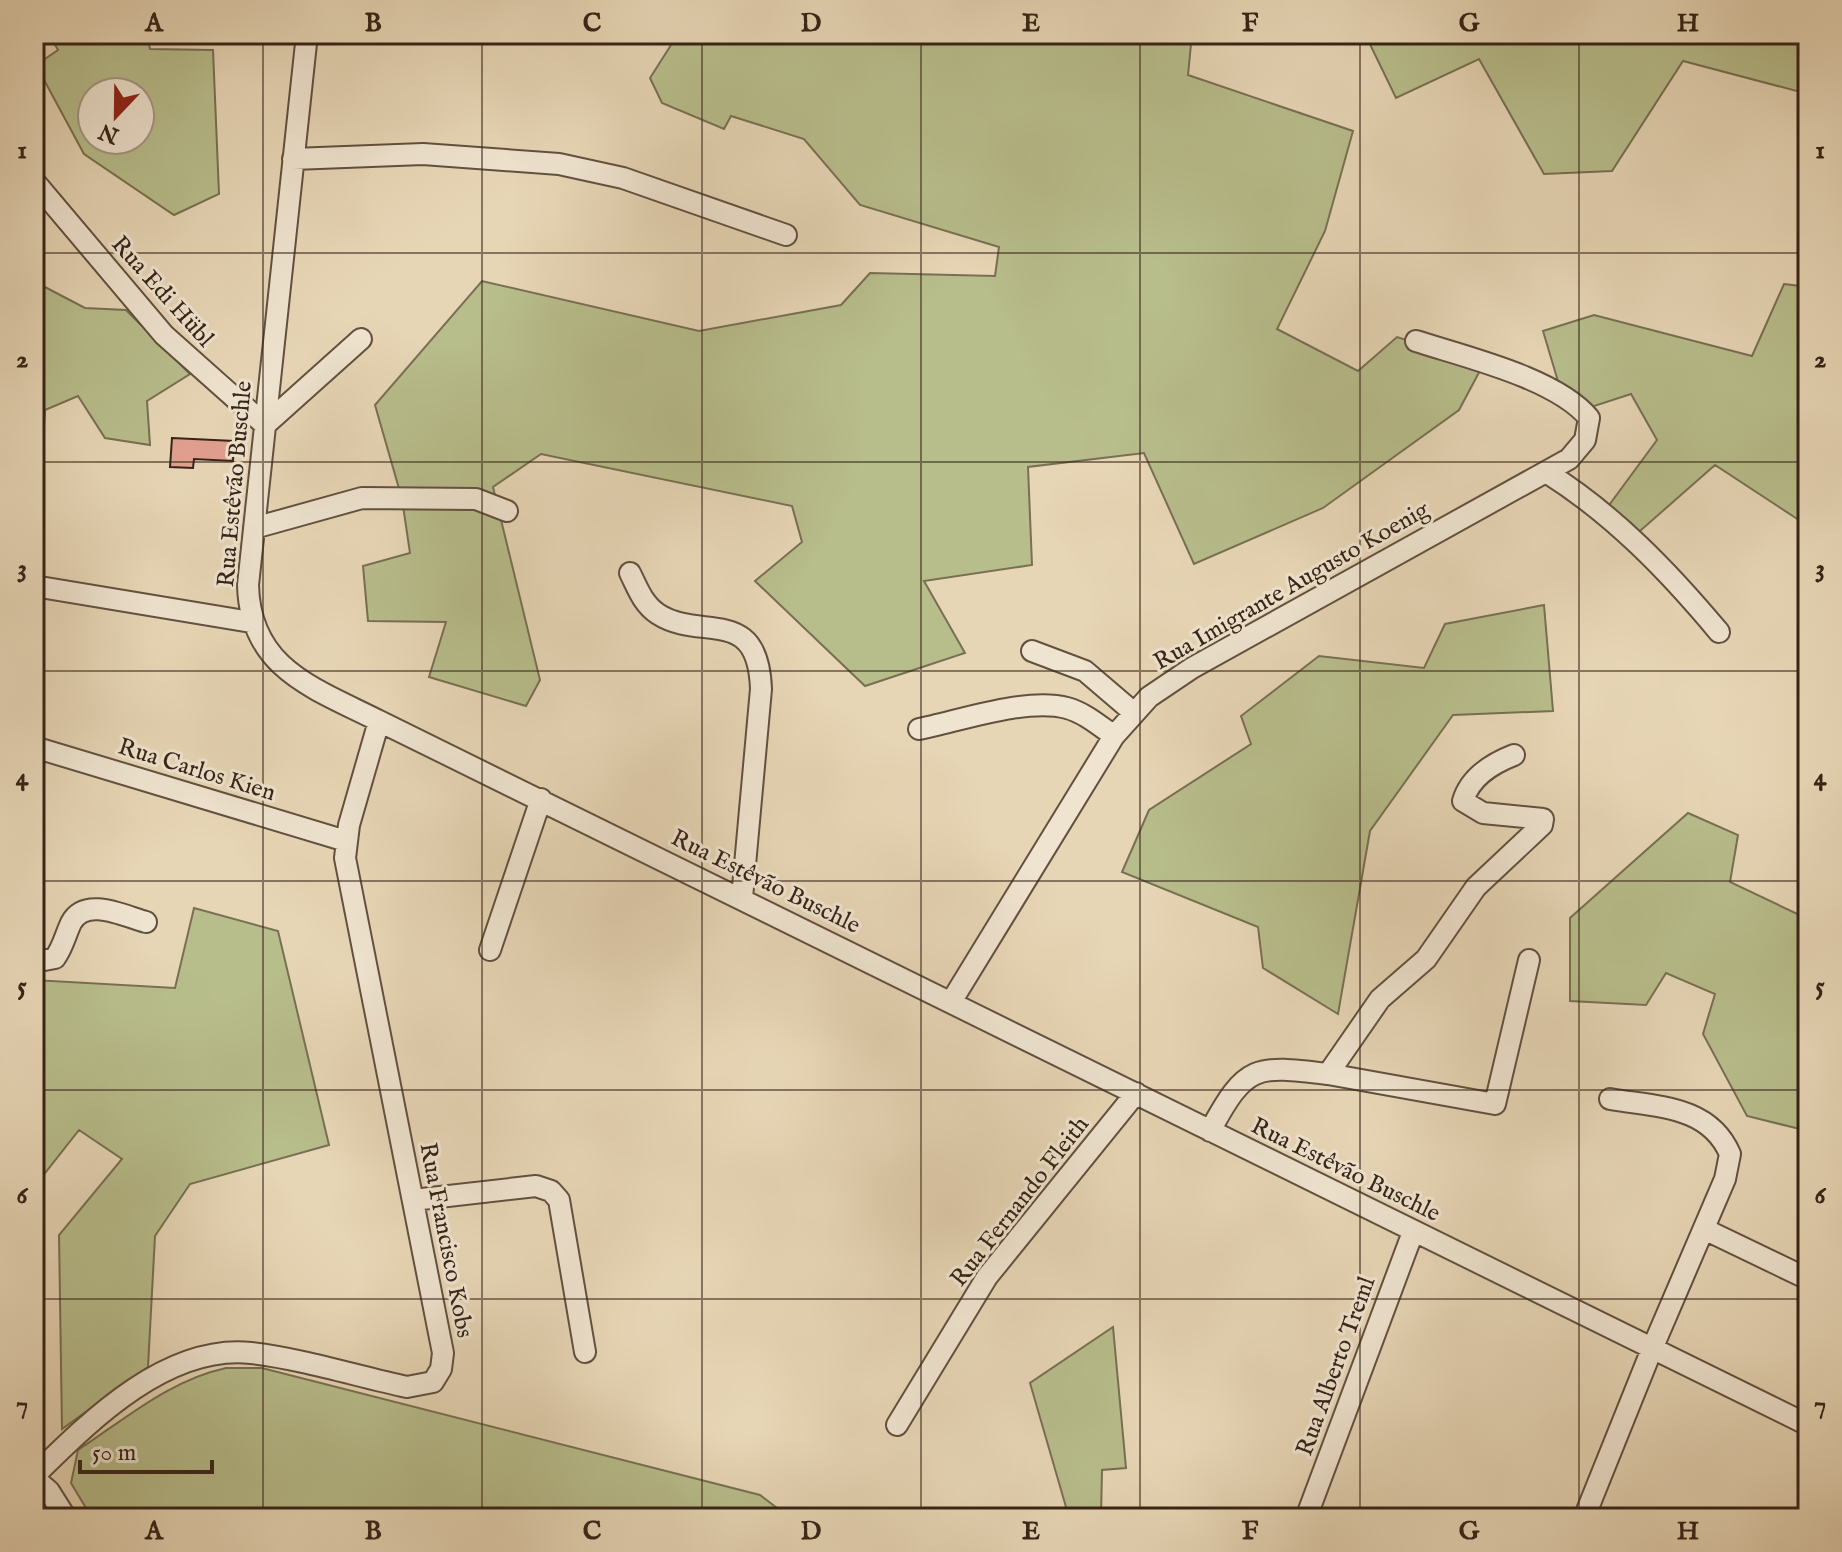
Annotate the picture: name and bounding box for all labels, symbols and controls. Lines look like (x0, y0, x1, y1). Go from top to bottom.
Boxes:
text: A (144, 7, 164, 40)
text: B (364, 7, 382, 40)
text: C (583, 7, 602, 40)
text: D (801, 7, 822, 40)
text: E (1022, 7, 1040, 40)
text: F (1242, 7, 1259, 40)
text: G (1459, 7, 1480, 40)
text: H (1677, 7, 1699, 40)
north arrow (76, 76, 156, 156)
text: N (95, 116, 124, 150)
text: 1 (17, 134, 27, 167)
text: 1 (1815, 134, 1825, 167)
street label: Rua Edi Hübl (104, 230, 220, 354)
text: 2 (16, 343, 28, 376)
text: 2 (1814, 343, 1826, 376)
street label: Rua Estêvão Buschle (211, 380, 260, 589)
street label: Rua Imigrante Augusto Koenig (1148, 494, 1436, 678)
text: 3 (17, 552, 27, 585)
text: 3 (1815, 552, 1825, 585)
street label: Rua Carlos Kien (114, 732, 279, 809)
text: 4 (16, 761, 30, 794)
text: 4 (1814, 761, 1828, 794)
street label: Rua Estêvão Buschle (666, 823, 865, 942)
text: 5 (17, 970, 27, 1003)
text: 5 (1815, 970, 1825, 1003)
street label: Rua Fernando Fleith (944, 1110, 1097, 1293)
street label: Rua Estêvão Buschle (1246, 1111, 1445, 1230)
street label: Rua Francisco Kobs (411, 1140, 480, 1341)
text: 6 (17, 1179, 29, 1212)
text: 6 (1815, 1179, 1827, 1212)
street label: Rua Alberto Treml (1290, 1272, 1383, 1460)
text: 7 (16, 1389, 28, 1422)
text: 7 (1814, 1389, 1826, 1422)
scale bar (80, 1424, 212, 1474)
text: 50 m (92, 1438, 136, 1469)
text: A (144, 1515, 164, 1548)
text: B (364, 1515, 382, 1548)
text: C (583, 1515, 602, 1548)
text: D (801, 1515, 822, 1548)
text: E (1022, 1515, 1040, 1548)
text: F (1242, 1515, 1259, 1548)
text: G (1459, 1515, 1480, 1548)
text: H (1677, 1515, 1699, 1548)

